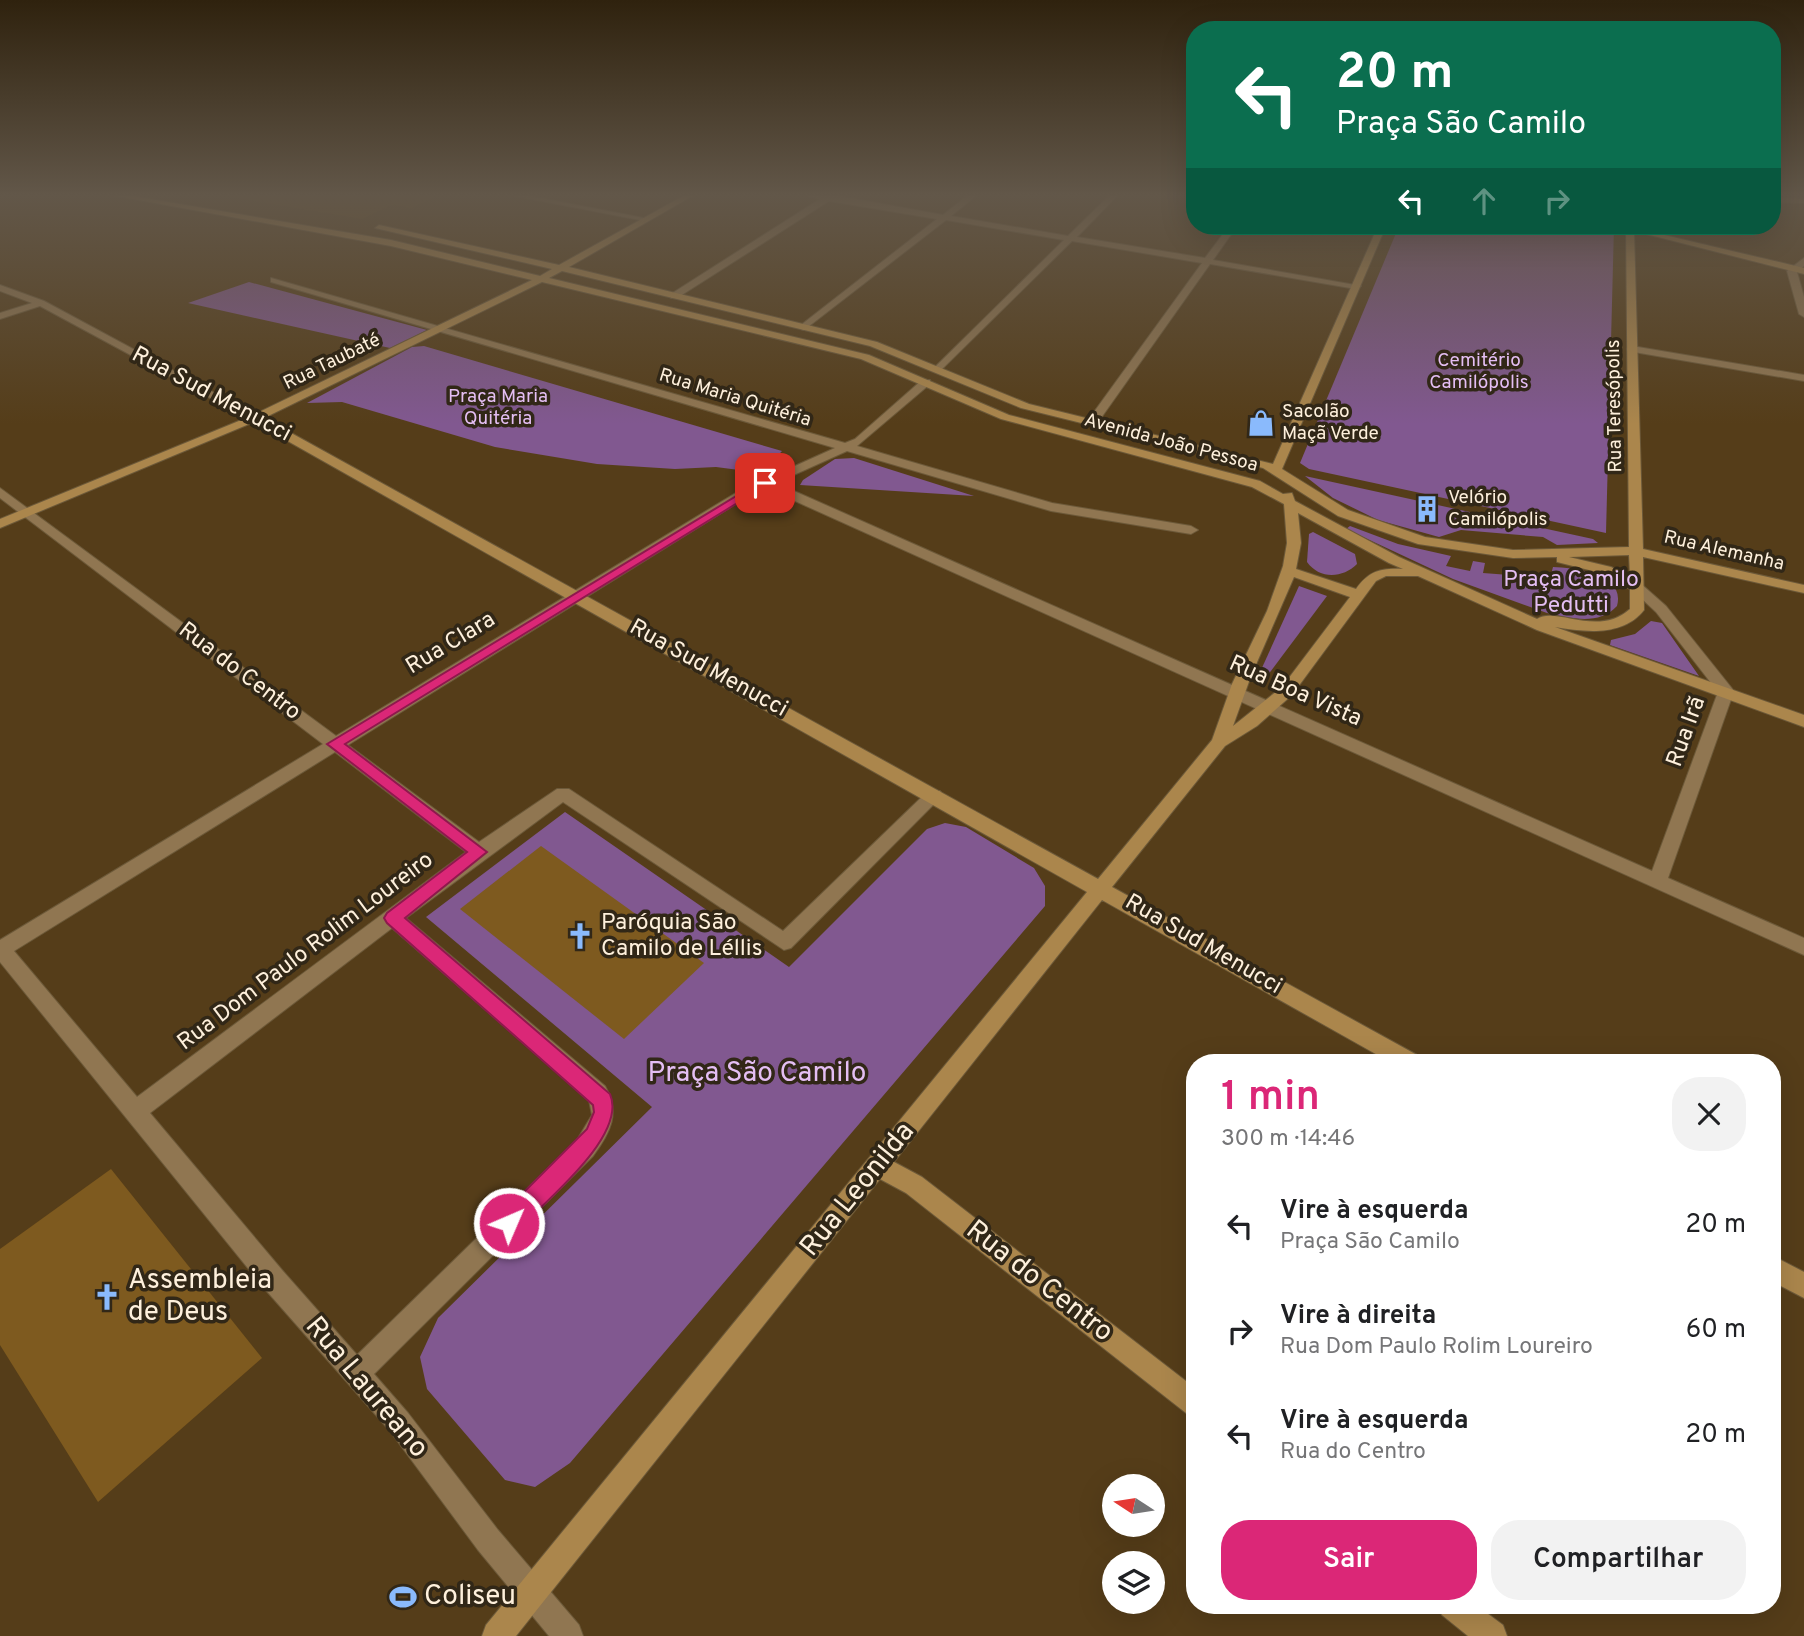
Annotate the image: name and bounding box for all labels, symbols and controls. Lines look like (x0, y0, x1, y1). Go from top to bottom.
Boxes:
text: 20 m (1336, 44, 1453, 106)
icon: left (1221, 49, 1312, 140)
text: Praça São Camilo (1336, 105, 1586, 145)
icon: left (1392, 182, 1430, 220)
icon: ahead (1465, 182, 1503, 220)
icon: right (1538, 182, 1576, 220)
street label: Rua Taubaté (279, 328, 385, 396)
street label: Rua Teresópolis (1602, 339, 1628, 473)
street label: Rua Sud Menucci (126, 341, 296, 449)
park label: Cemitério Camilópolis (1429, 349, 1529, 395)
street label: Rua Maria Quitéria (656, 363, 814, 433)
park label: Praça Maria Quitéria (448, 385, 548, 431)
place label: Sacolão Maçã Verde (1282, 400, 1379, 446)
street label: Avenida João Pessoa (1081, 408, 1261, 478)
shop icon: Sacolão Maçã Verde (1246, 408, 1276, 438)
pin (735, 453, 795, 513)
icon: arrive (746, 464, 784, 502)
place label: Velório Camilópolis (1448, 486, 1547, 532)
building icon: Velório Camilópolis (1412, 494, 1442, 524)
street label: Rua Alemanha (1661, 525, 1787, 577)
park label: Praça Camilo Pedutti (1503, 566, 1639, 621)
street label: Rua Clara (401, 606, 501, 682)
street label: Rua Sud Menucci (624, 614, 792, 724)
street label: Rua do Centro (172, 617, 306, 727)
street label: Rua Boa Vista (1224, 650, 1366, 734)
street label: Rua Irã (1661, 693, 1713, 771)
street label: Rua Dom Paulo Rolim Loureiro (172, 846, 440, 1058)
street label: Rua Sud Menucci (1119, 888, 1287, 1002)
place label: Paróquia São Camilo de Léllis (601, 909, 762, 964)
church icon: Paróquia São Camilo de Léllis (565, 921, 595, 951)
park label: Praça São Camilo (648, 1056, 866, 1092)
text: 1 min (1221, 1072, 1320, 1125)
button: close (1672, 1077, 1746, 1151)
street label: Rua Leonilda (793, 1115, 923, 1265)
text: 300 m · 14:46 (1221, 1125, 1355, 1154)
position arrow (472, 1186, 546, 1260)
text: Vire à esquerda (1280, 1195, 1468, 1228)
icon: left (1221, 1207, 1259, 1245)
text: 20 m (1685, 1209, 1746, 1242)
street label: Rua do Centro (958, 1213, 1120, 1351)
text: Praça São Camilo (1280, 1228, 1460, 1257)
place label: Assembleia de Deus (128, 1263, 272, 1331)
church icon: Assembleia de Deus (92, 1282, 122, 1312)
text: Vire à direita (1280, 1300, 1436, 1333)
street label: Rua Laureano (296, 1310, 436, 1466)
icon: right (1221, 1312, 1259, 1350)
text: 60 m (1686, 1314, 1746, 1347)
text: Rua Dom Paulo Rolim Loureiro (1280, 1333, 1593, 1362)
text: Vire à esquerda (1280, 1405, 1468, 1438)
icon: left (1221, 1417, 1259, 1455)
text: 20 m (1685, 1419, 1746, 1452)
text: Rua do Centro (1280, 1438, 1426, 1467)
north arrow (1102, 1474, 1166, 1536)
map controls (1102, 1474, 1165, 1614)
button: Sair (1221, 1520, 1477, 1600)
button: Compartilhar (1491, 1520, 1746, 1600)
button: layers (1102, 1551, 1165, 1614)
place label: Coliseu (424, 1579, 516, 1615)
sports icon: Coliseu (388, 1582, 418, 1612)

